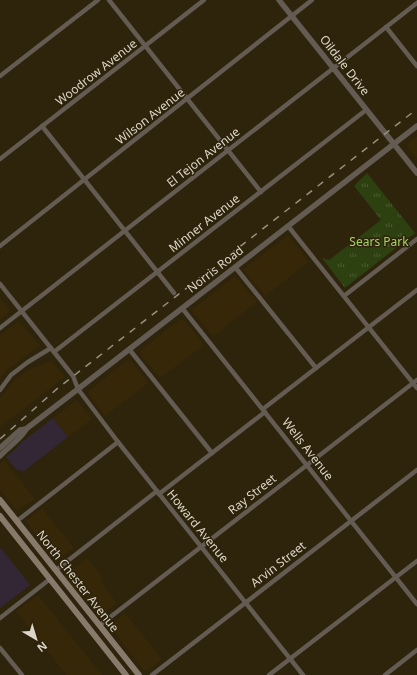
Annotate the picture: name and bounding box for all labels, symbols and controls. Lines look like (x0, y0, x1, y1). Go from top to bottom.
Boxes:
street label: Oildale Drive (316, 31, 374, 99)
street label: Woodrow Avenue (52, 35, 141, 109)
street label: Wilson Avenue (112, 84, 188, 148)
street label: El Tejon Avenue (163, 123, 243, 191)
street label: Minner Avenue (165, 190, 243, 256)
park label: Sears Park (349, 233, 409, 250)
street label: Norris Road (183, 242, 247, 296)
street label: Wells Avenue (278, 414, 338, 484)
street label: Ray Street (224, 469, 280, 518)
street label: Howard Avenue (163, 486, 233, 566)
street label: North Chester Avenue (33, 527, 123, 636)
street label: Arvin Street (247, 537, 310, 591)
north arrow (16, 619, 56, 659)
text: N (34, 639, 51, 656)

